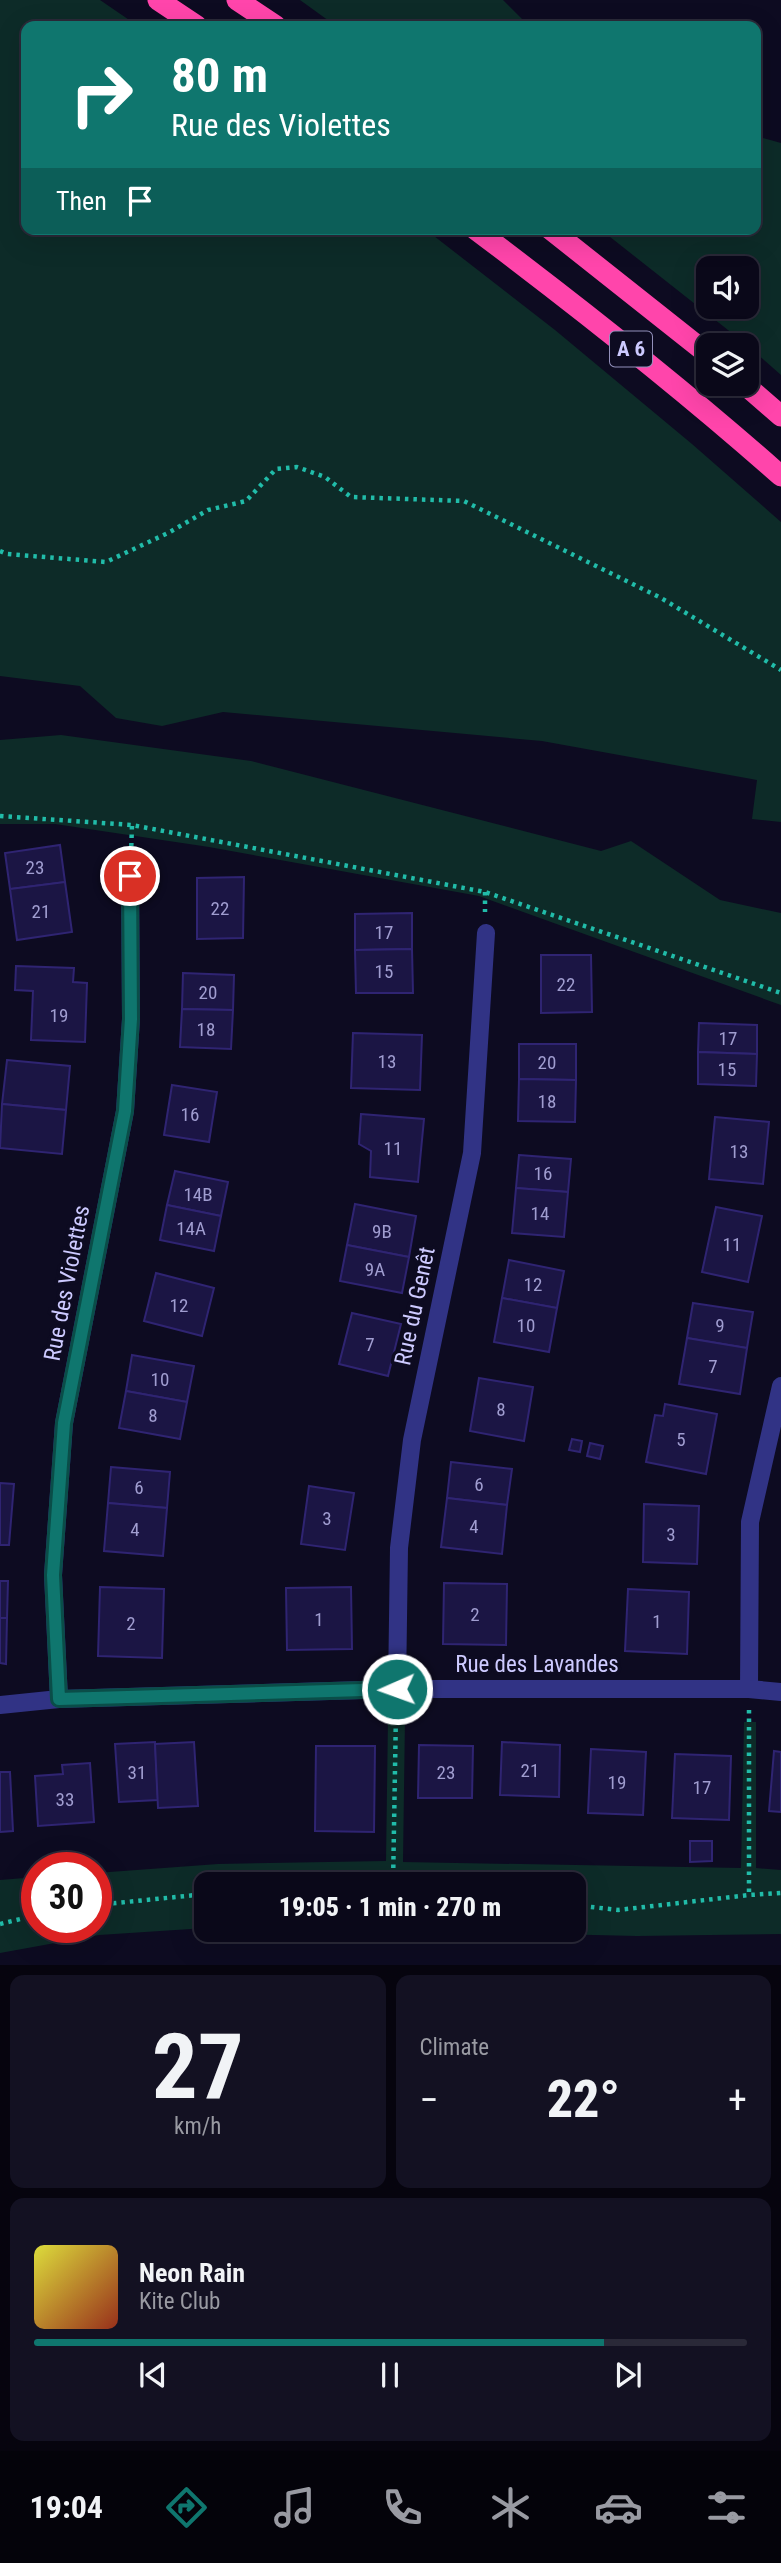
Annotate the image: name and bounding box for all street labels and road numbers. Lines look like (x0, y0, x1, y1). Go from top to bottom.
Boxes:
road number: A 6 (610, 332, 652, 366)
street label: Rue des Violettes (39, 1203, 95, 1363)
street label: Rue du Genêt (389, 1244, 441, 1368)
street label: Rue des Lavandes (455, 1651, 619, 1678)

